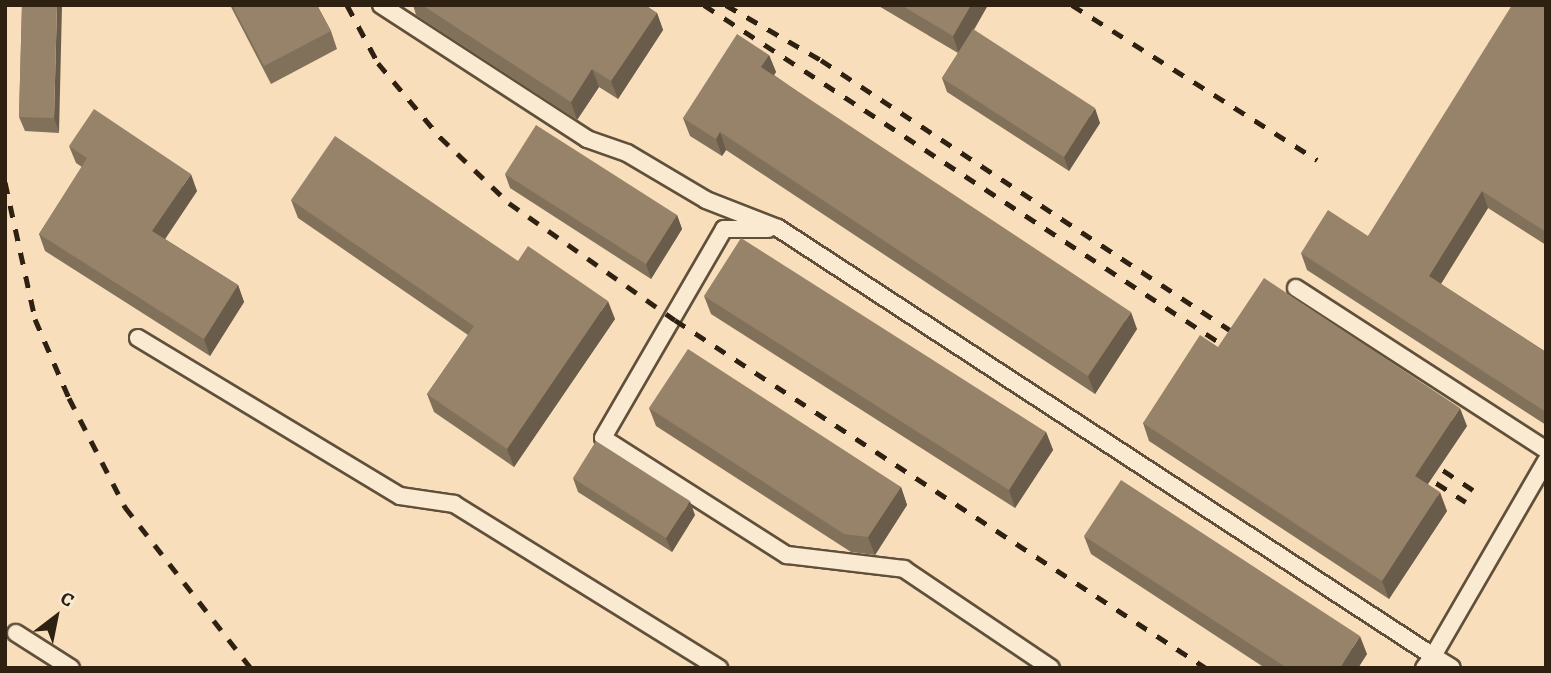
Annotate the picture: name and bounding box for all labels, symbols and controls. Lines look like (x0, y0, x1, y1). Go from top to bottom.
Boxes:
north arrow (21, 582, 91, 652)
text: С (55, 585, 79, 613)

